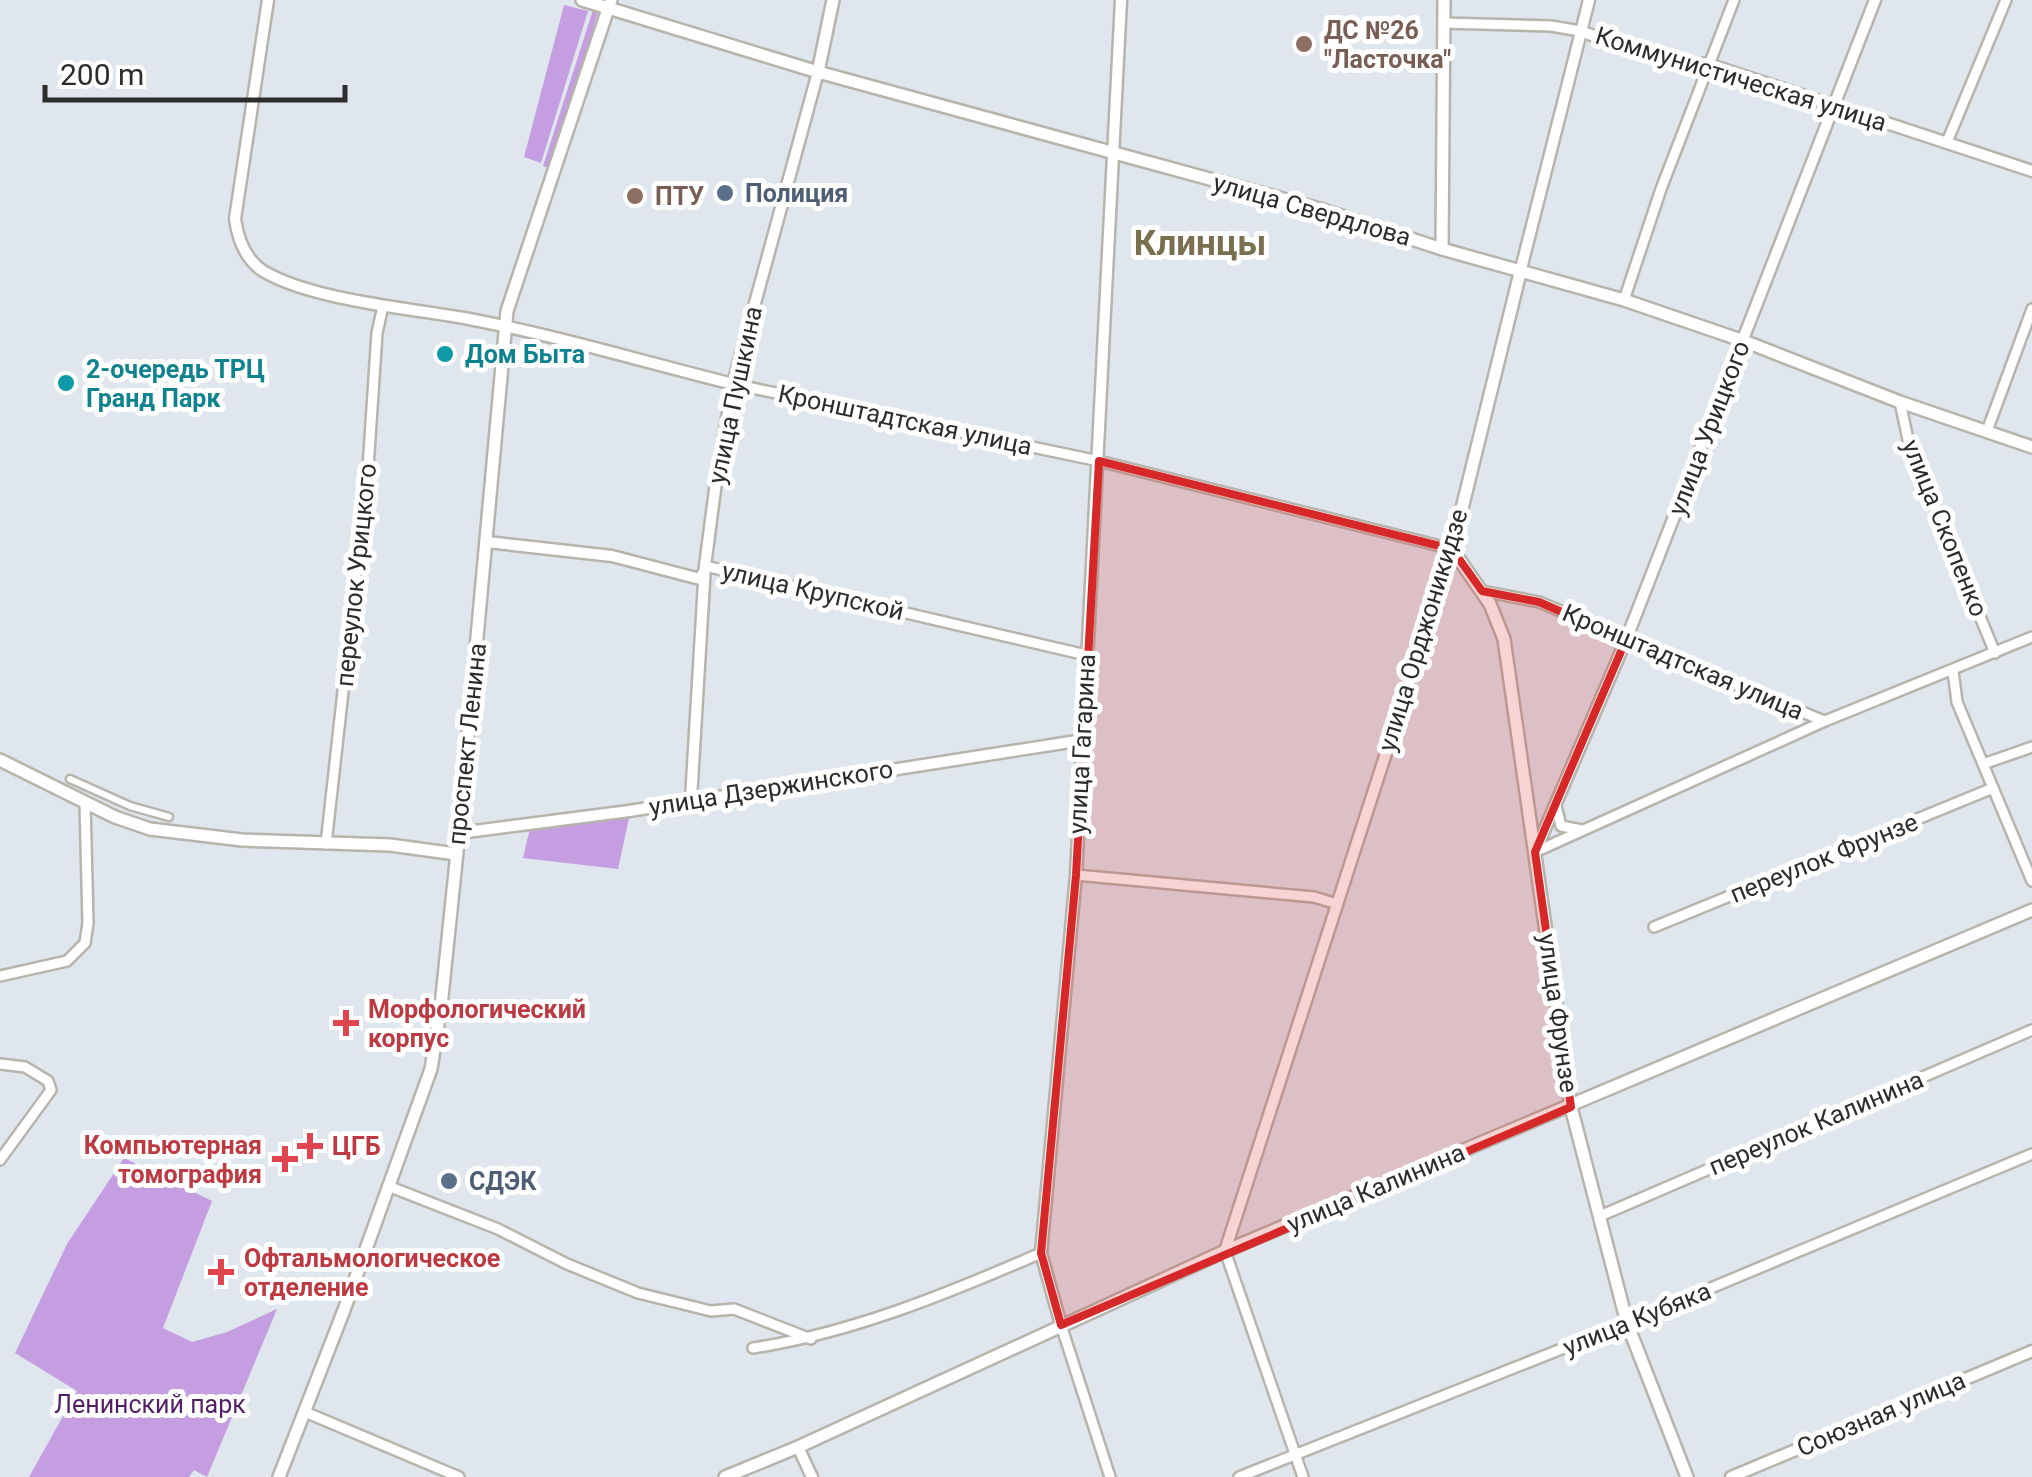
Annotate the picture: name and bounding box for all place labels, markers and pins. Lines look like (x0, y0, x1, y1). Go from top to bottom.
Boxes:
place label: ДС №26 "Ласточка" (1324, 16, 1451, 74)
marker: ДС №26 "Ласточка" (1293, 33, 1315, 55)
place label: Полиция (745, 179, 848, 208)
place label: ПТУ (655, 182, 704, 211)
marker: Полиция (714, 182, 736, 204)
marker: ПТУ (624, 185, 646, 207)
place label: Дом Быта (465, 340, 585, 369)
marker: Дом Быта (434, 343, 456, 365)
place label: 2-очередь ТРЦ Гранд Парк (86, 355, 265, 413)
marker: 2-очередь ТРЦ Гранд Парк (55, 372, 77, 394)
place label: Морфологический корпус (368, 995, 586, 1053)
marker: Морфологический корпус (333, 1010, 359, 1036)
place label: Компьютерная томография (84, 1131, 262, 1189)
place label: ЦГБ (332, 1132, 381, 1161)
marker: ЦГБ (297, 1133, 323, 1159)
marker: Компьютерная томография (272, 1146, 298, 1172)
place label: СДЭК (469, 1167, 537, 1196)
marker: СДЭК (438, 1170, 460, 1192)
place label: Офтальмологическое отделение (244, 1244, 500, 1302)
marker: Офтальмологическое отделение (208, 1259, 234, 1285)

